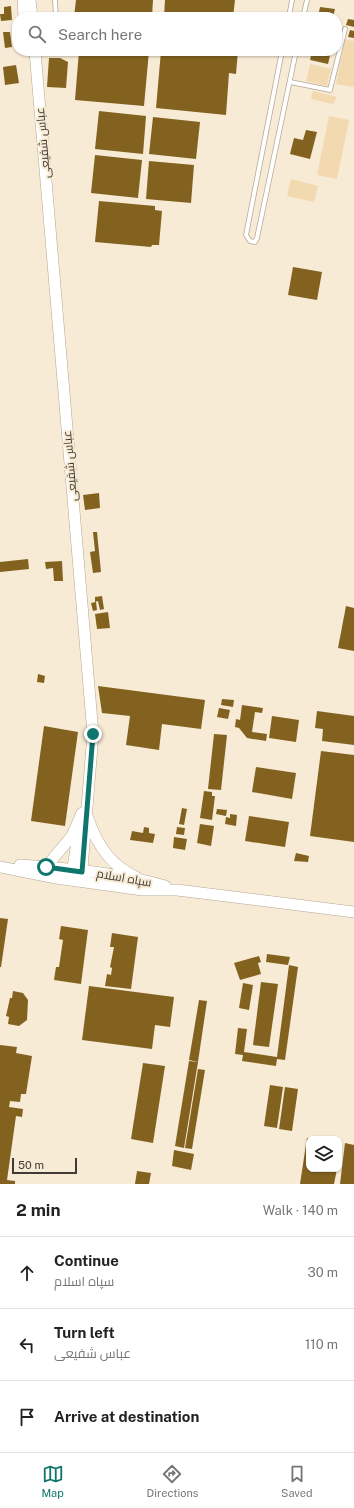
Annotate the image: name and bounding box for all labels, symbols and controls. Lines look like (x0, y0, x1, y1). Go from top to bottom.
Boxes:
search box (12, 12, 342, 56)
icon: search (26, 23, 48, 45)
text: Search here (58, 26, 142, 43)
street label: عباس شفیعی (33, 107, 53, 179)
street label: عباس شفیعی (60, 430, 80, 502)
route end (84, 725, 102, 743)
route start (37, 858, 55, 876)
street label: سپاه اسلام (95, 866, 153, 891)
map controls (306, 1136, 342, 1172)
button: layers (306, 1136, 342, 1172)
scale bar (12, 1156, 77, 1175)
text: 50 m (18, 1159, 44, 1171)
text: 2 min (16, 1200, 61, 1220)
text: Walk · 140 m (263, 1203, 338, 1218)
text: Continue (54, 1252, 119, 1269)
icon: ahead (16, 1262, 38, 1284)
text: 30 m (308, 1265, 338, 1280)
text: سپاه اسلام (54, 1274, 114, 1289)
text: Turn left (54, 1324, 115, 1341)
icon: left (16, 1334, 38, 1356)
text: 110 m (305, 1337, 338, 1352)
text: عباس شفیعی (54, 1346, 131, 1361)
icon: arrive (16, 1406, 38, 1428)
text: Arrive at destination (54, 1408, 199, 1425)
tab: Map (41, 1463, 64, 1499)
tab: Directions (147, 1463, 198, 1499)
tab: Saved (281, 1463, 313, 1499)

